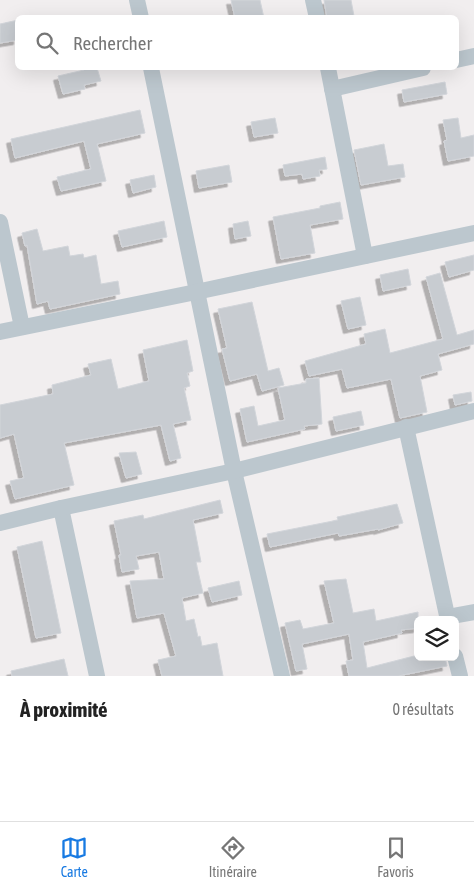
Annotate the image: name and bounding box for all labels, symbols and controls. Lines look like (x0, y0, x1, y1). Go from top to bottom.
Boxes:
search box (15, 15, 459, 70)
icon: search (33, 29, 61, 57)
text: Rechercher (73, 32, 152, 54)
map controls (414, 616, 459, 661)
button: layers (414, 616, 459, 661)
text: À proximité (20, 697, 108, 721)
text: 0 résultats (392, 700, 454, 718)
tab: Carte (60, 834, 88, 880)
tab: Itinéraire (209, 834, 257, 880)
tab: Favoris (377, 834, 414, 880)

